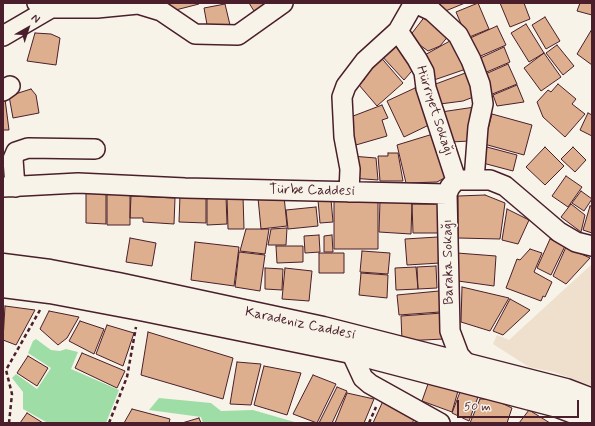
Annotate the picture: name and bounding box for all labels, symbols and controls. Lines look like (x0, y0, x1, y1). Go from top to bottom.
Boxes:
north arrow (8, 8, 48, 48)
text: N (28, 11, 43, 26)
street label: Hürriyet Sokağı (411, 64, 457, 158)
street label: Türbe Caddesi (269, 182, 355, 200)
street label: Baraka Sokağı (440, 219, 458, 305)
street label: Karadeniz Caddesi (243, 304, 357, 344)
scale bar (459, 392, 581, 418)
text: 50 m (464, 399, 491, 415)

